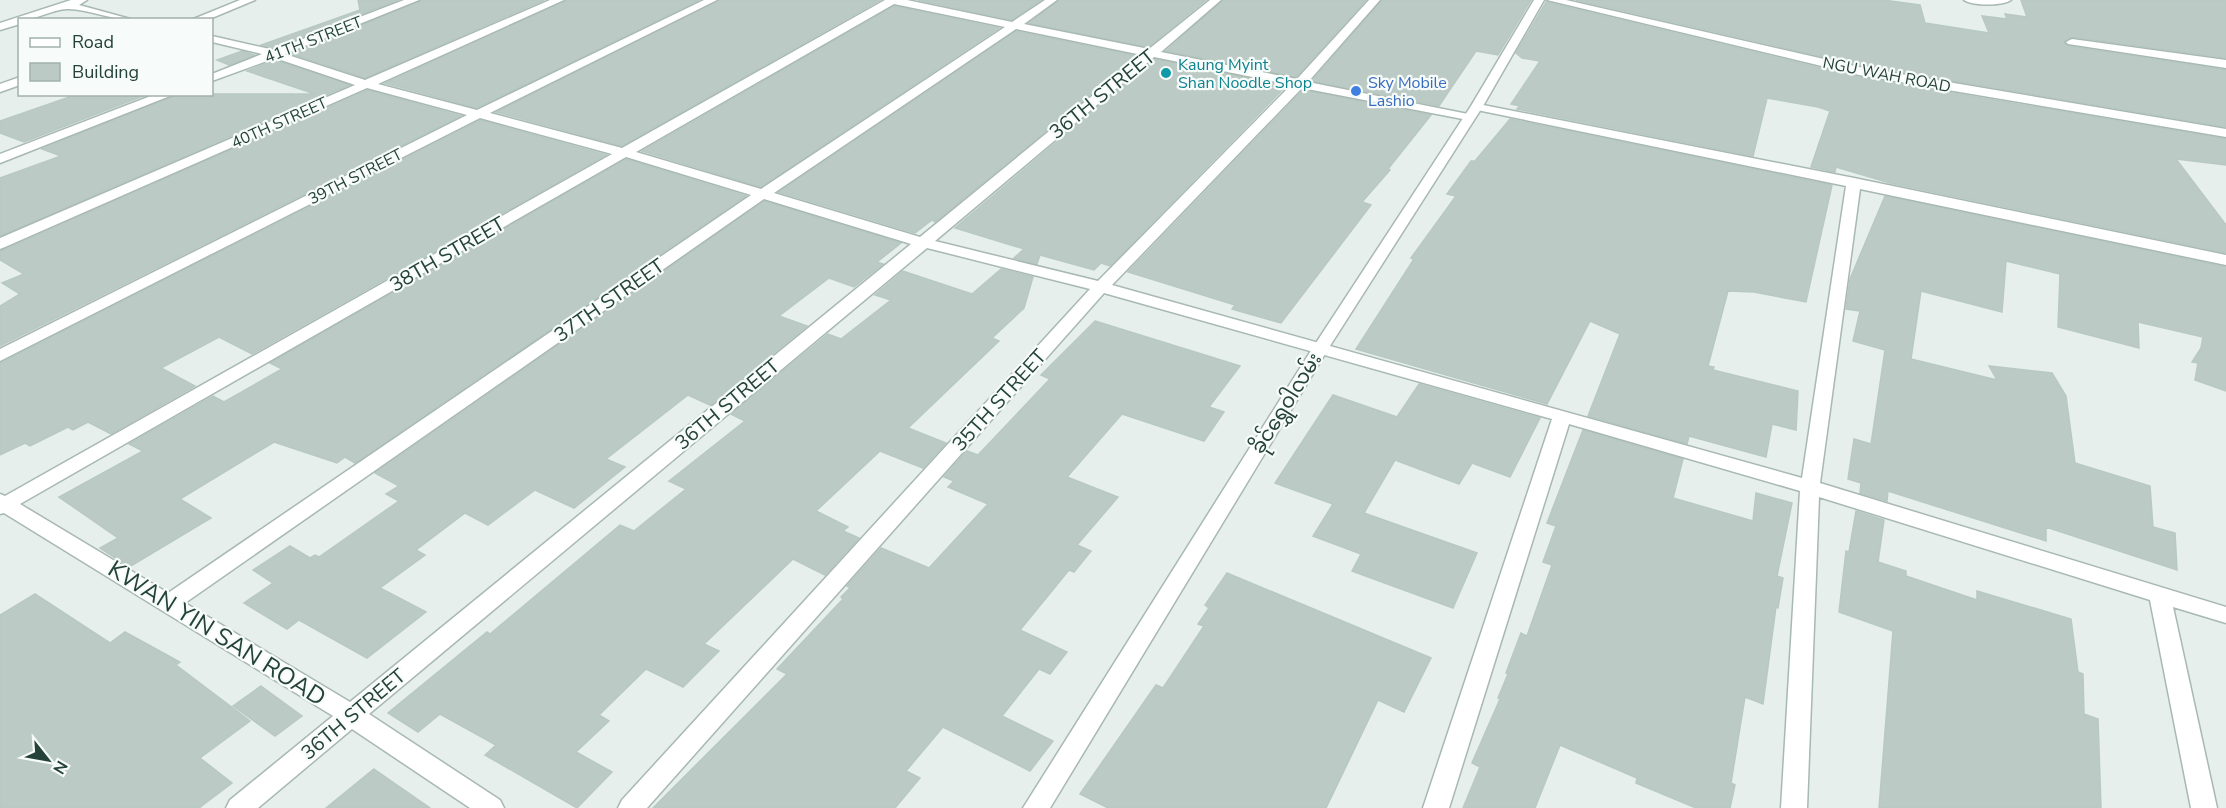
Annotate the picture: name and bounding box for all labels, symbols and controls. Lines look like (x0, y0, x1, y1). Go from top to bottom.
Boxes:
street label: 41TH STREET (261, 11, 366, 69)
legend (18, 18, 213, 96)
text: Road (72, 30, 114, 54)
street label: 36TH STREET (1044, 43, 1161, 145)
street label: NGU WAH ROAD (1821, 52, 1953, 98)
place label: Kaung Myint Shan Noodle Shop (1178, 54, 1312, 94)
text: Building (72, 60, 139, 84)
marker: Kaung Myint Shan Noodle Shop (1159, 66, 1173, 80)
place label: Sky Mobile Lashio (1368, 72, 1447, 112)
marker: Sky Mobile Lashio (1349, 84, 1363, 98)
street label: 40TH STREET (228, 92, 331, 154)
street label: 39TH STREET (305, 144, 407, 210)
street label: 38TH STREET (385, 211, 510, 298)
street label: 37TH STREET (549, 252, 670, 348)
street label: 35TH STREET (946, 343, 1053, 457)
street label: ခိုင်ရွှေဝါလမ်း (1244, 347, 1331, 461)
street label: 36TH STREET (669, 353, 785, 456)
street label: KWAN YIN SAN ROAD (102, 553, 332, 713)
street label: 36TH STREET (295, 663, 411, 766)
north arrow (18, 730, 78, 790)
text: N (47, 756, 73, 778)

